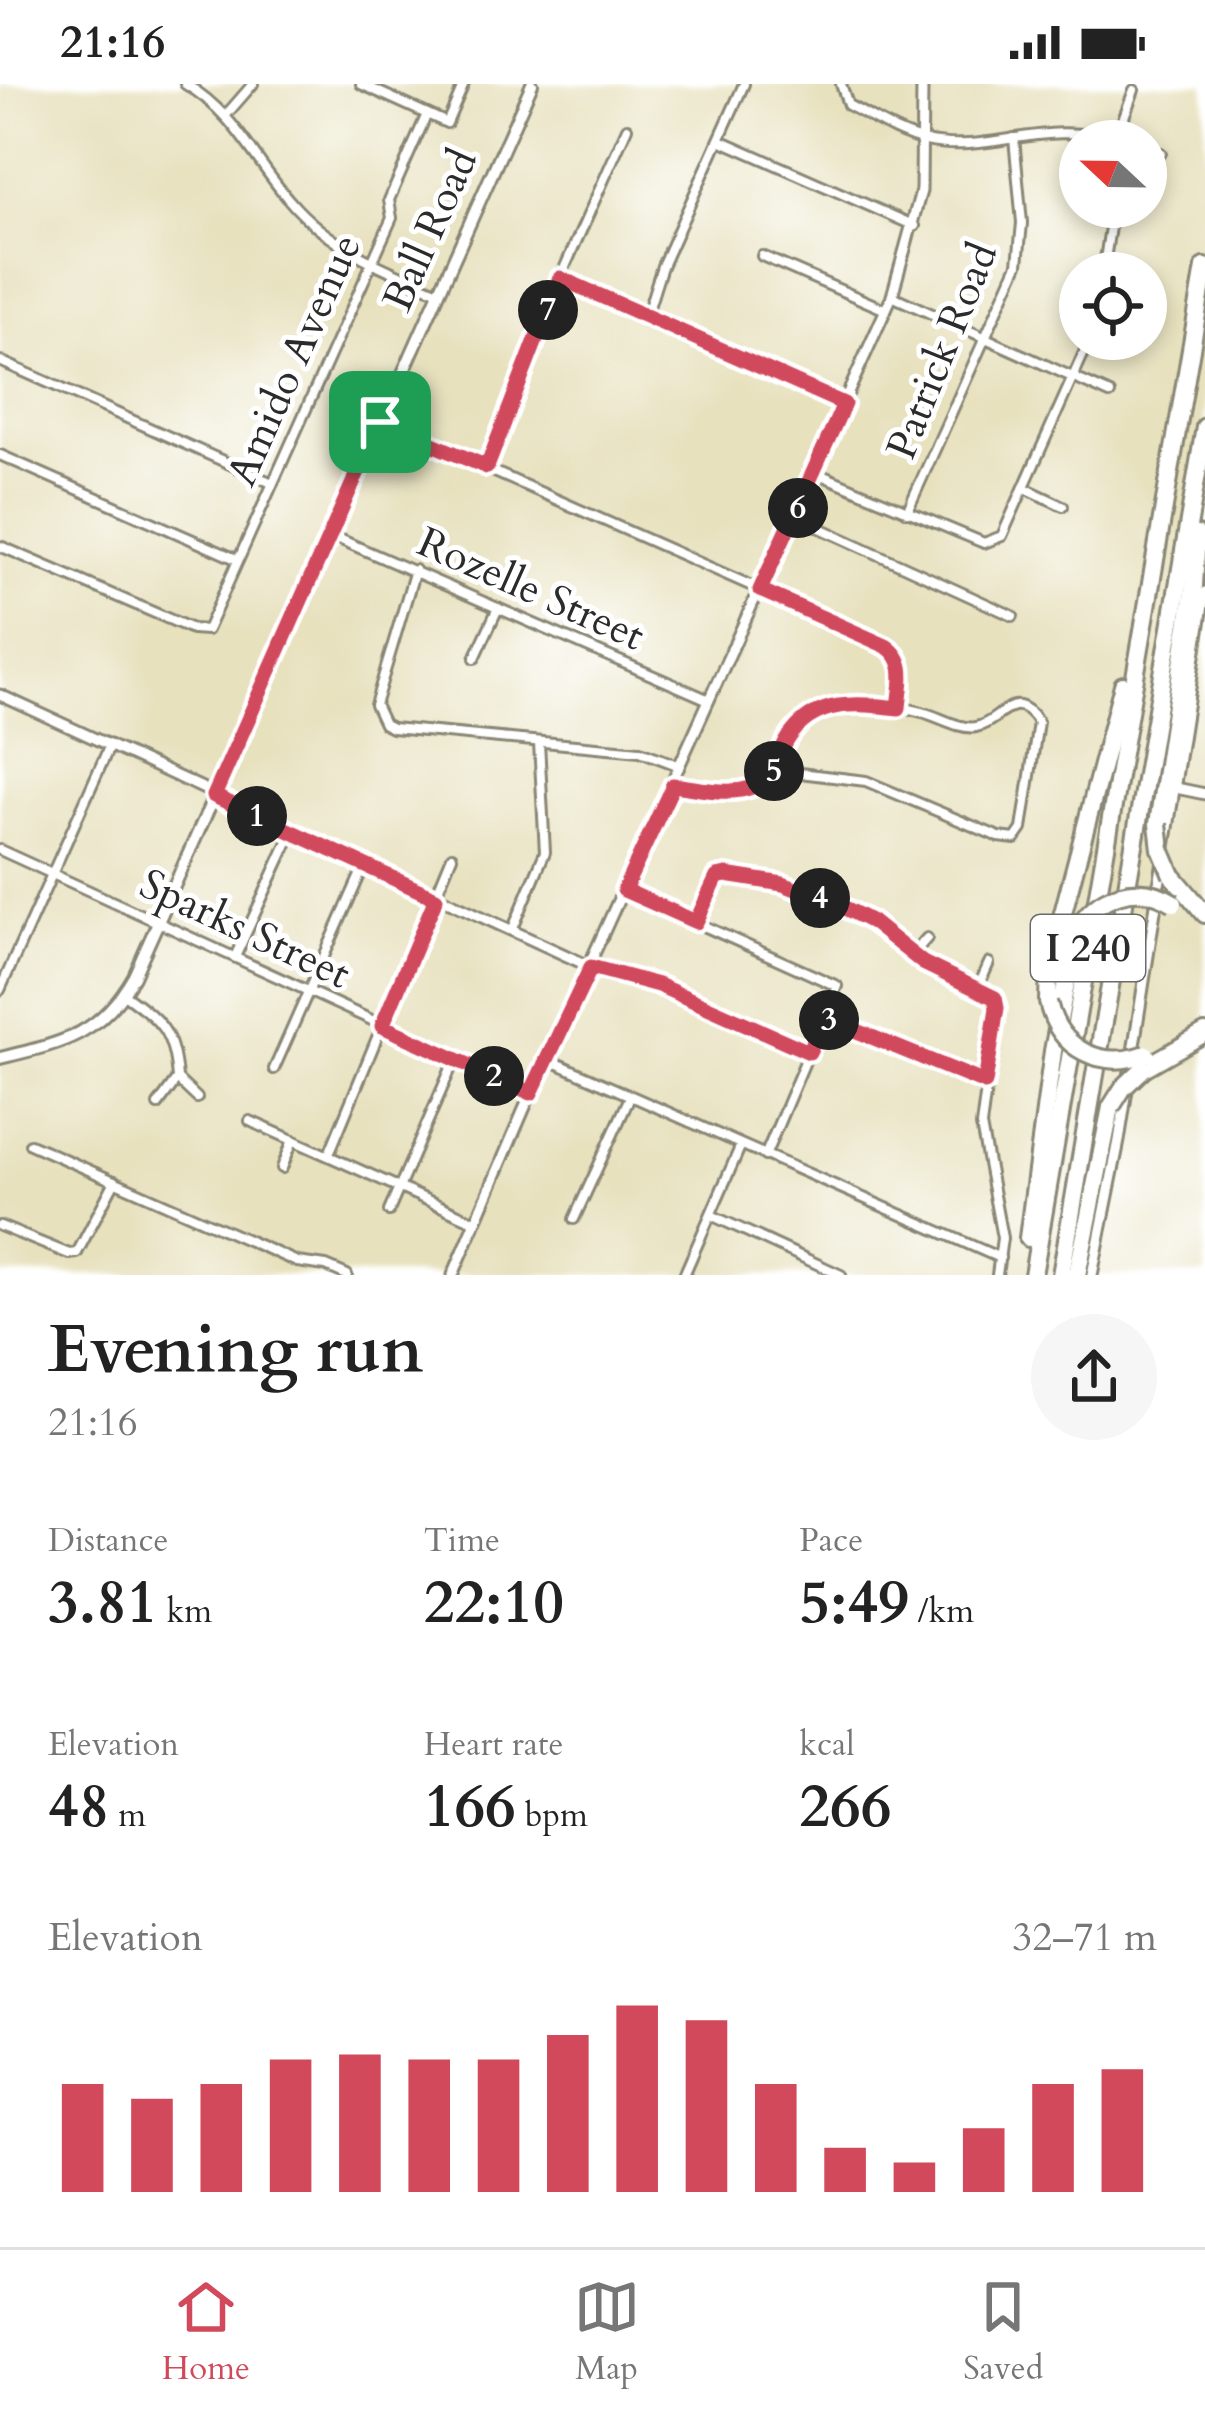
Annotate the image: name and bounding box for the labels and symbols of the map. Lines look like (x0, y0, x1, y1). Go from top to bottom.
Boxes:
north arrow (1059, 120, 1167, 228)
street label: Ball Road (369, 140, 491, 320)
street label: Amido Avenue (213, 225, 375, 495)
street label: Patrick Road (873, 234, 1011, 468)
pin: 7 (518, 280, 578, 340)
pin (329, 371, 431, 473)
pin: 6 (768, 478, 828, 538)
street label: Rozelle Street (409, 514, 653, 664)
pin: 5 (744, 741, 804, 801)
pin: 1 (227, 786, 287, 846)
street label: Sparks Street (131, 855, 359, 1003)
pin: 4 (790, 868, 850, 928)
road number: I 240 (1031, 915, 1145, 981)
pin: 3 (799, 990, 859, 1050)
pin: 2 (464, 1046, 524, 1106)

